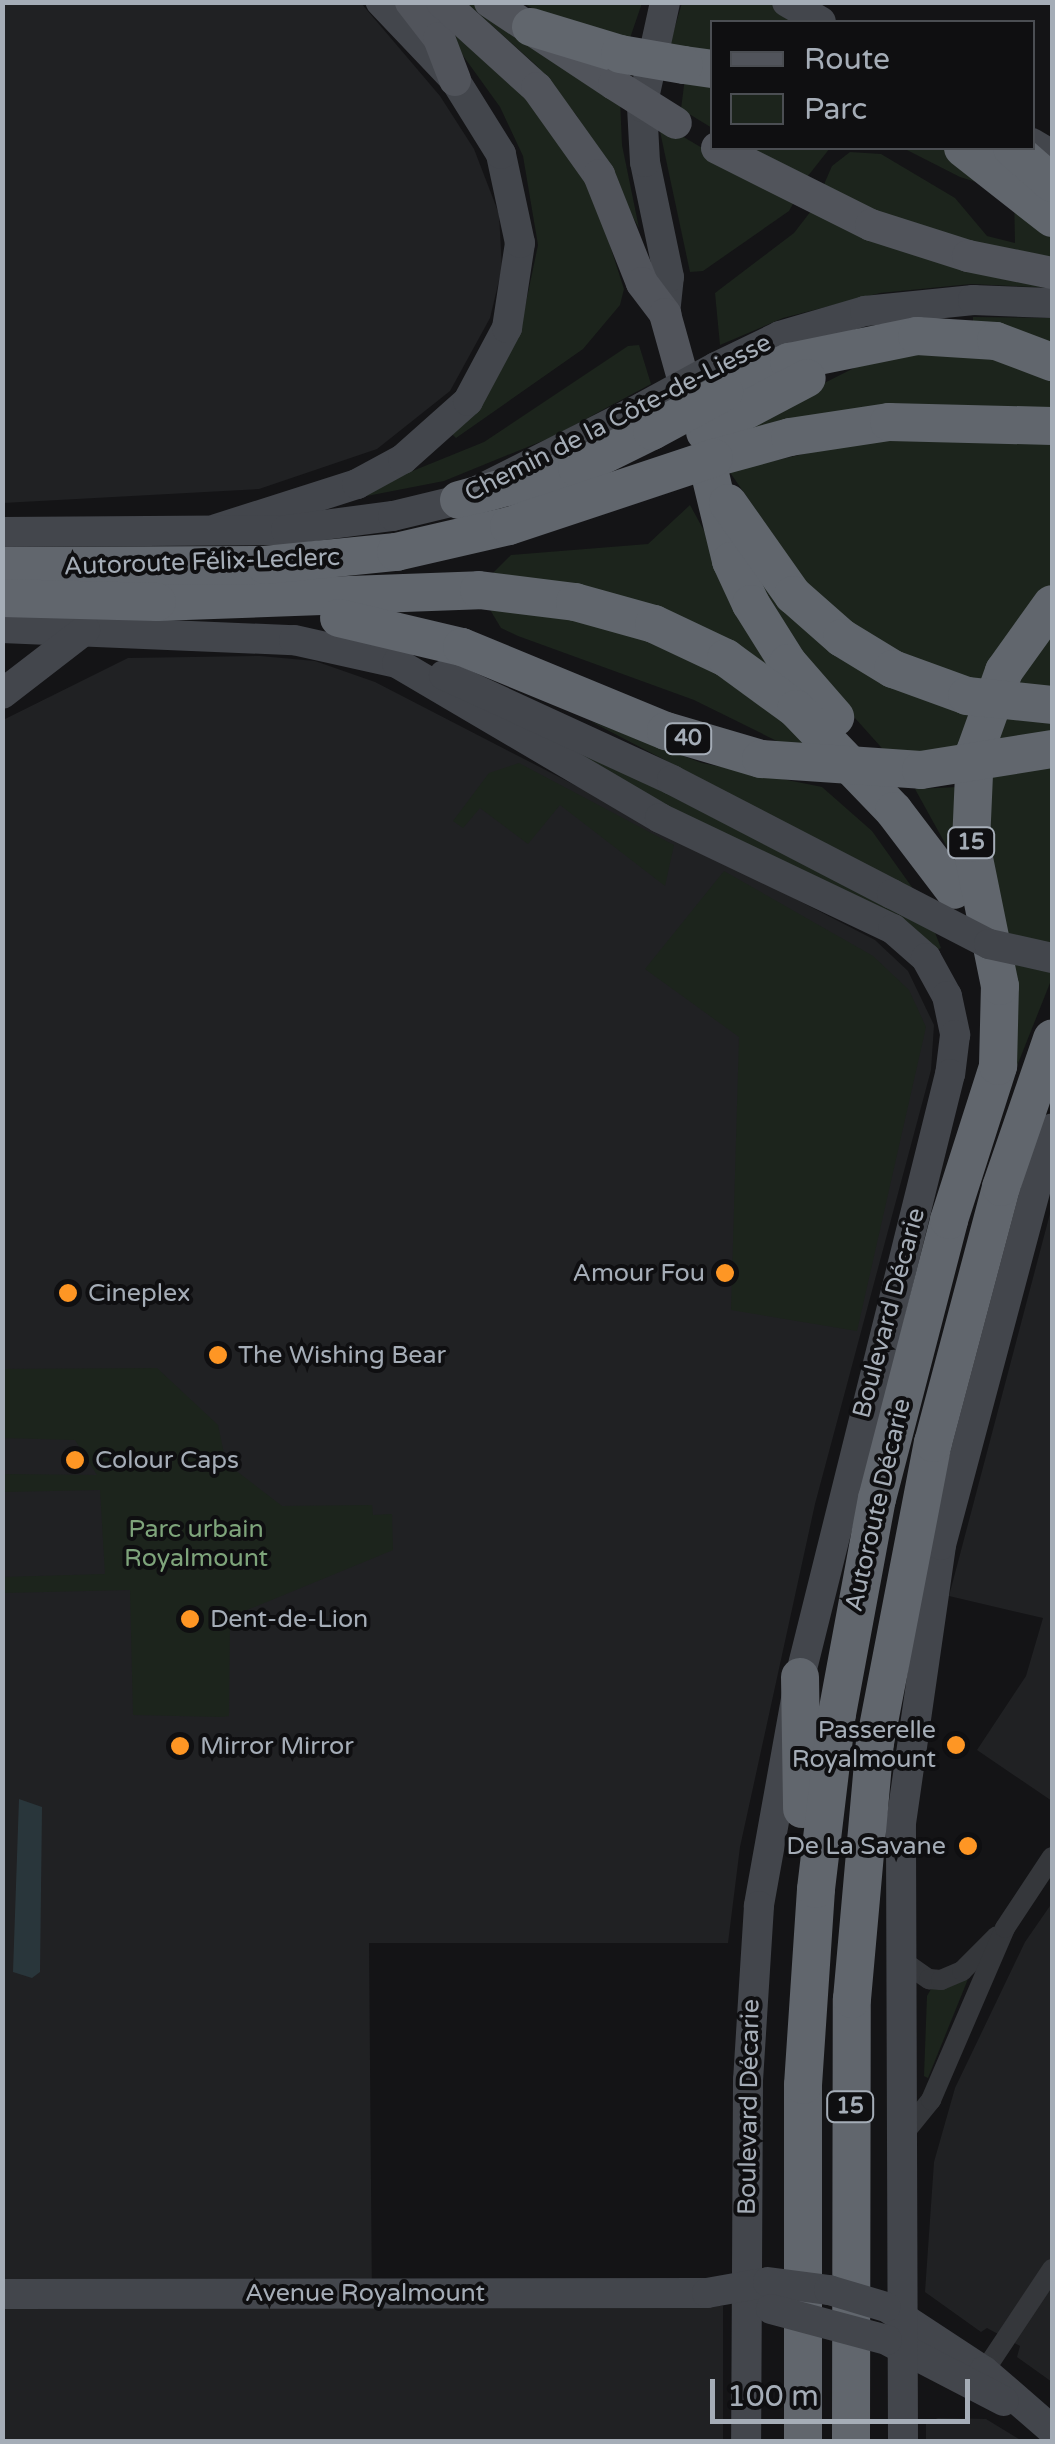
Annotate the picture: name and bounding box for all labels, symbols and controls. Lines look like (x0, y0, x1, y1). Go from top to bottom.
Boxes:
legend (710, 20, 1035, 150)
text: Route (804, 41, 890, 78)
text: Parc (804, 91, 867, 128)
street label: Chemin de la Côte-de-Liesse (460, 328, 776, 508)
street label: Autoroute Félix-Leclerc (63, 542, 341, 582)
road number: 40 (663, 722, 713, 756)
road number: 15 (946, 826, 996, 860)
street label: Boulevard Décarie (847, 1205, 931, 1421)
place label: Amour Fou (572, 1258, 705, 1288)
marker: Amour Fou (714, 1262, 736, 1284)
place label: Cineplex (88, 1278, 190, 1308)
marker: Cineplex (57, 1282, 79, 1304)
place label: The Wishing Bear (238, 1340, 446, 1370)
marker: The Wishing Bear (207, 1344, 229, 1366)
street label: Autoroute Décarie (839, 1396, 917, 1614)
place label: Colour Caps (95, 1445, 239, 1475)
marker: Colour Caps (64, 1449, 86, 1471)
park label: Parc urbain Royalmount (124, 1515, 268, 1574)
place label: Dent-de-Lion (210, 1604, 368, 1634)
marker: Dent-de-Lion (179, 1608, 201, 1630)
place label: Passerelle Royalmount (792, 1716, 936, 1775)
place label: Mirror Mirror (200, 1731, 354, 1761)
marker: Passerelle Royalmount (945, 1734, 967, 1756)
marker: Mirror Mirror (169, 1735, 191, 1757)
place label: De La Savane (786, 1831, 946, 1861)
marker: De La Savane (955, 1833, 981, 1859)
street label: Boulevard Décarie (732, 1999, 766, 2215)
road number: 15 (825, 2090, 875, 2124)
street label: Avenue Royalmount (245, 2278, 485, 2308)
scale bar (715, 2359, 975, 2421)
text: 100 m (727, 2378, 819, 2415)

